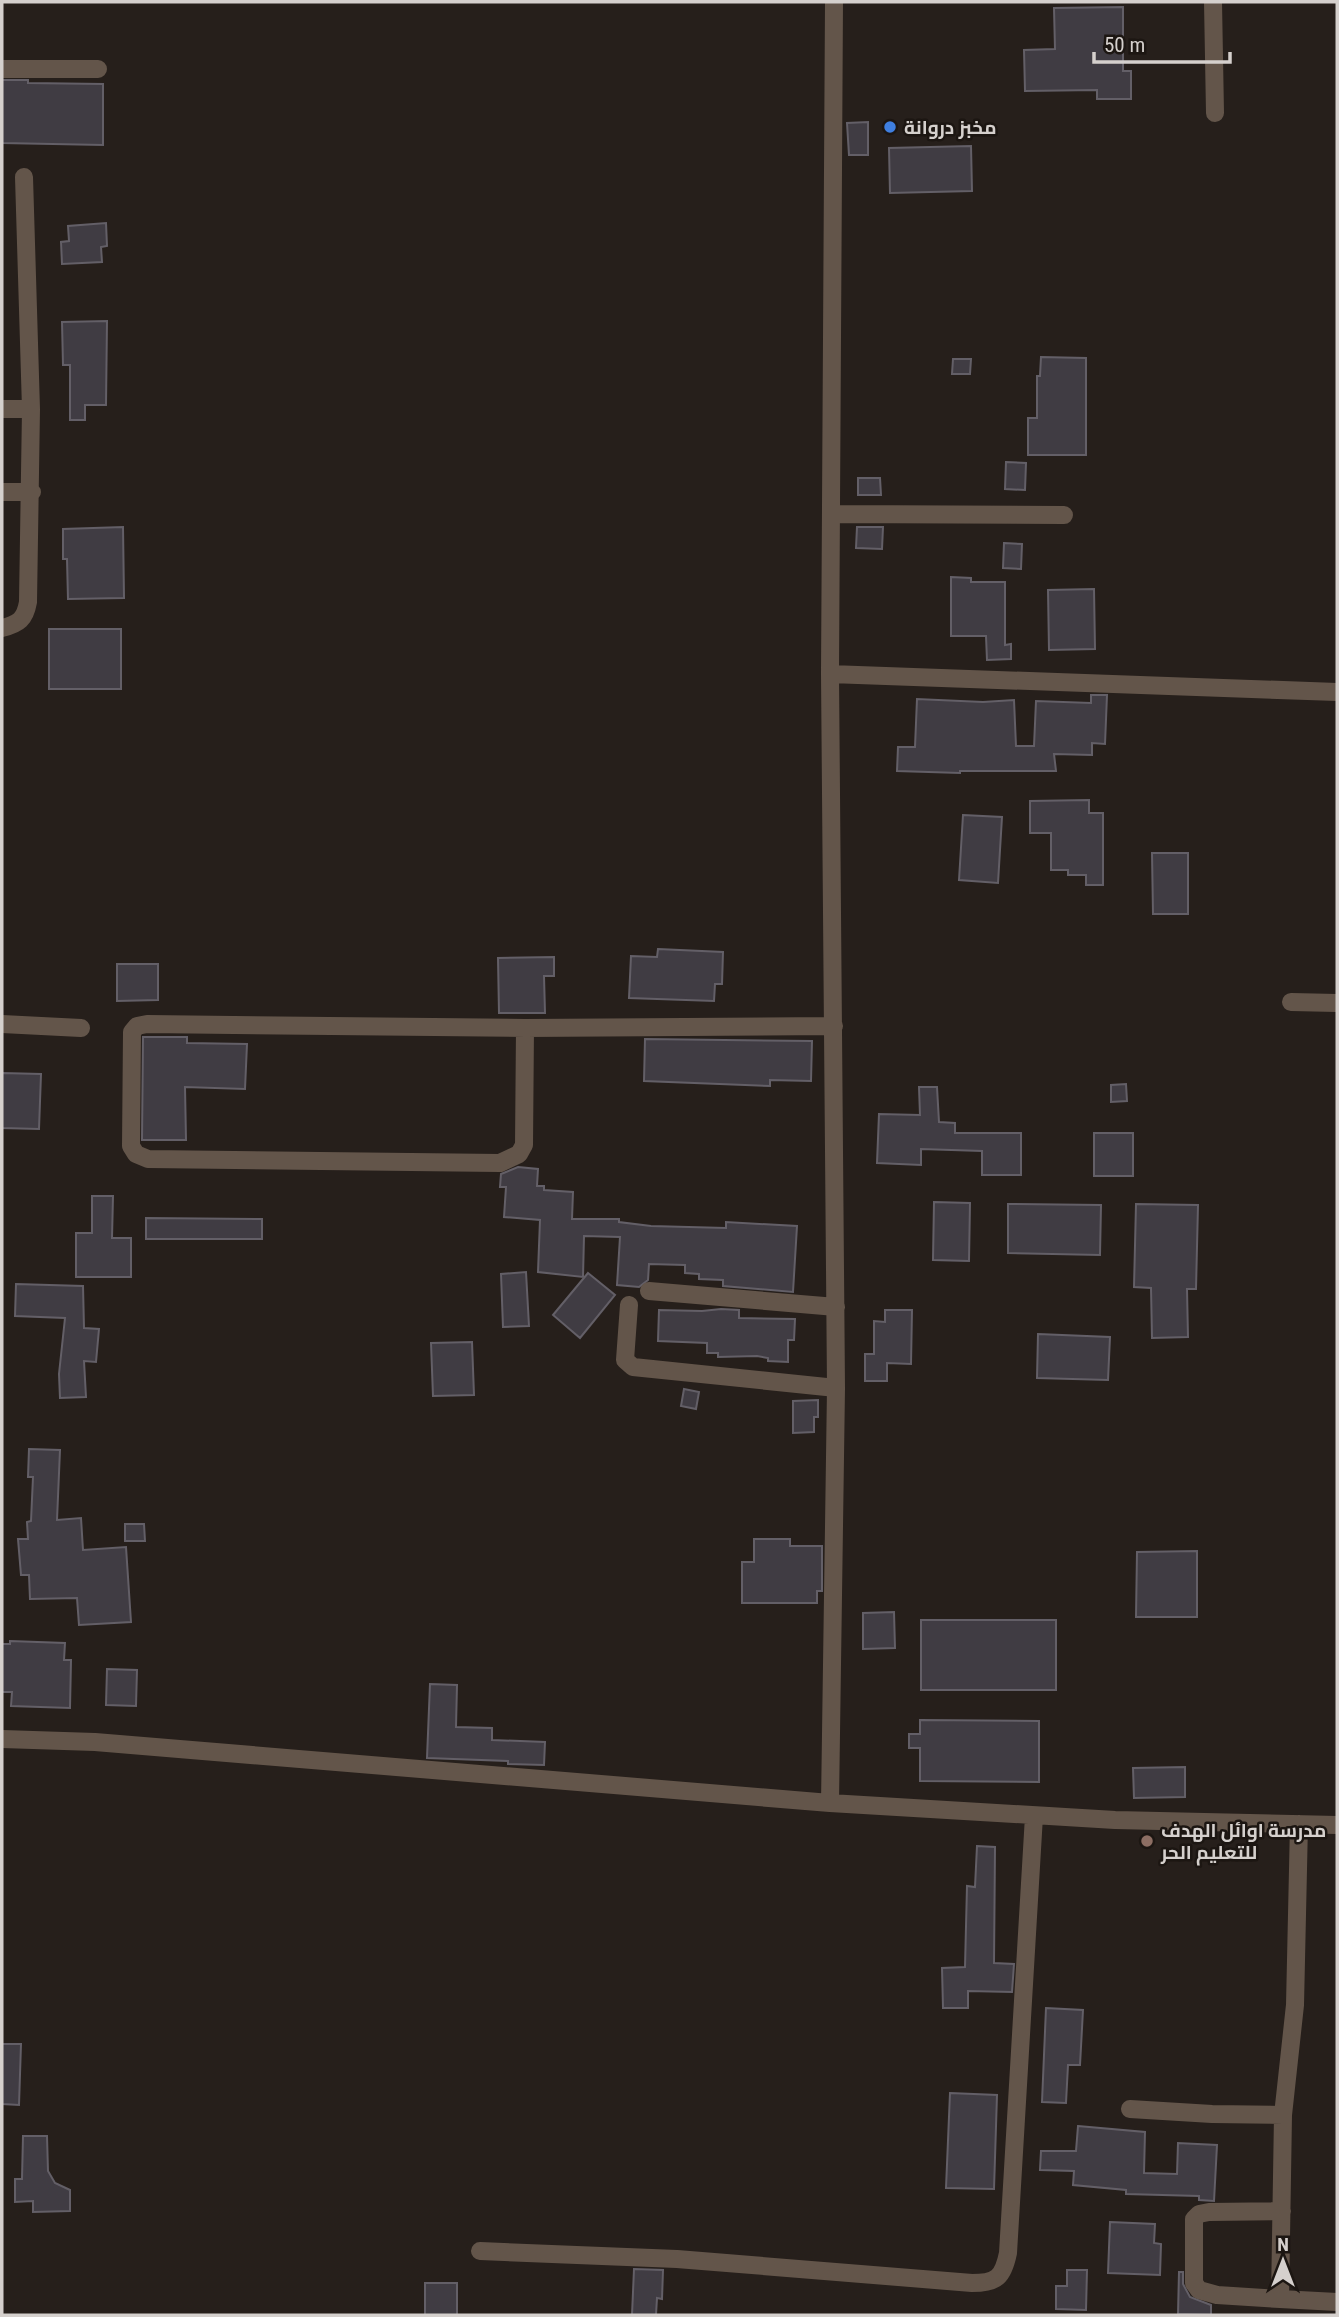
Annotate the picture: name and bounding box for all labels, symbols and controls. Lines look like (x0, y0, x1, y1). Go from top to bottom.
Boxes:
scale bar (1094, 21, 1230, 65)
text: 50 m (1104, 33, 1145, 57)
place label: مخبز دروانة (904, 116, 996, 139)
marker: مخبز دروانة (882, 119, 898, 135)
place label: مدرسة اوائل الهدف للتعليم الحر (1160, 1819, 1326, 1866)
marker: مدرسة اوائل الهدف للتعليم الحر (1139, 1833, 1155, 1849)
north arrow (1248, 2226, 1318, 2296)
text: N (1277, 2233, 1289, 2256)

